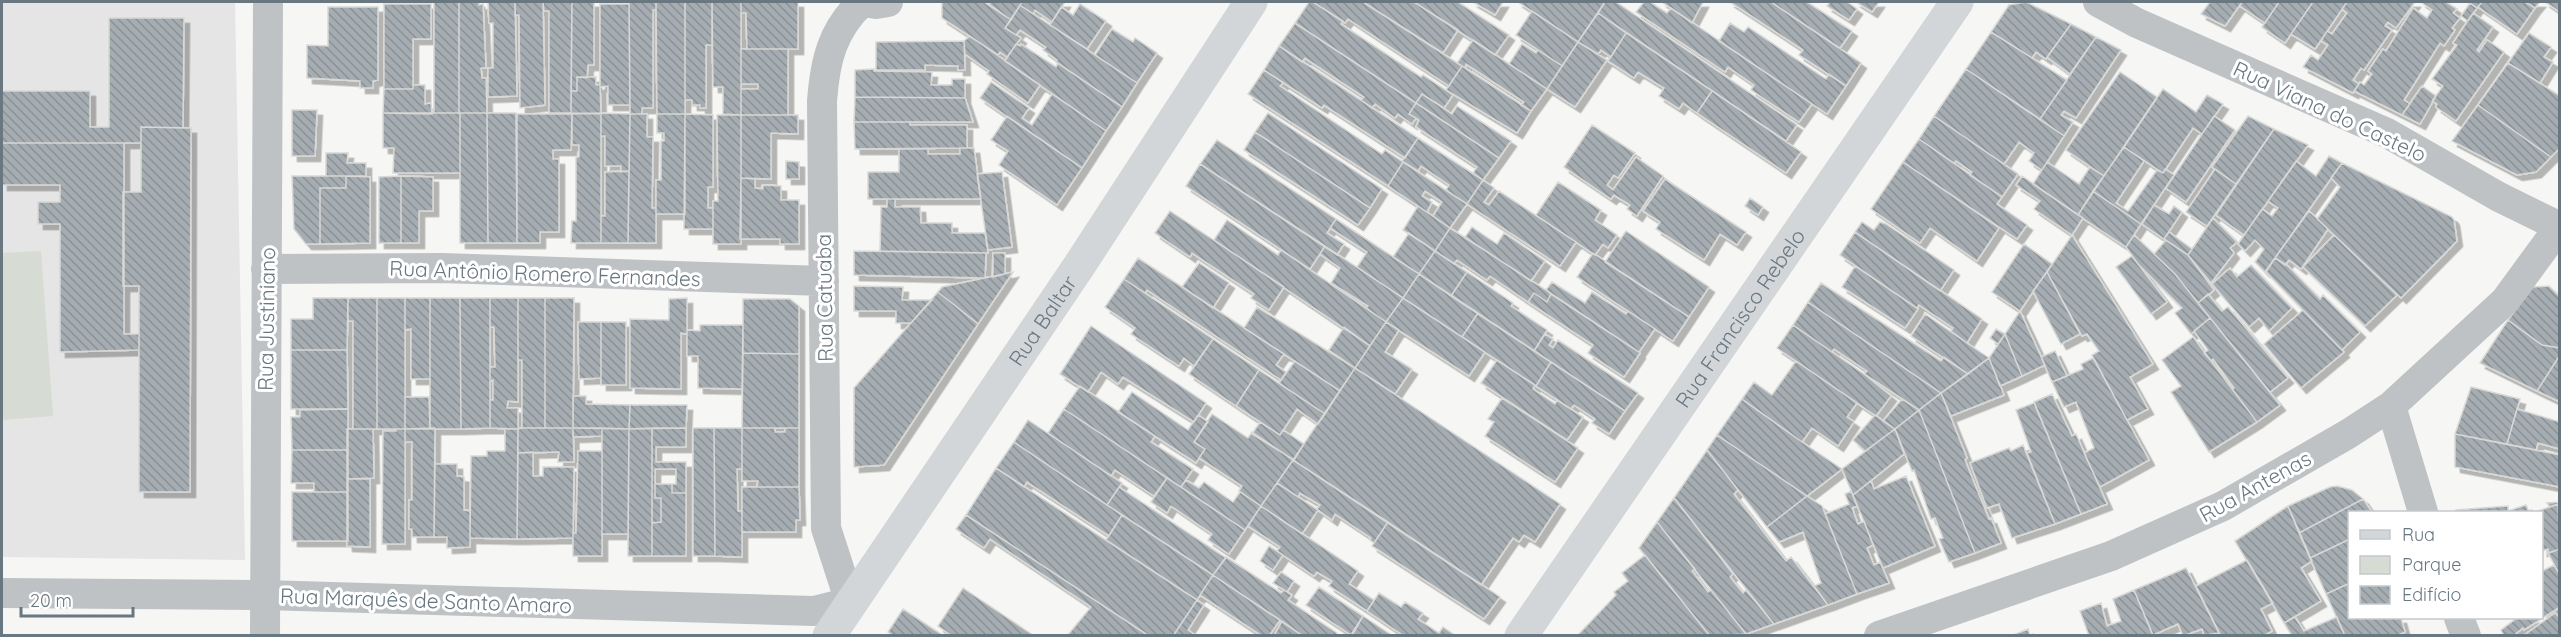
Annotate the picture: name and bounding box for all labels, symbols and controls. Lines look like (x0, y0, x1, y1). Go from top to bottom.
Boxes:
street label: Rua Viana do Castelo (2229, 55, 2431, 167)
street label: Rua Francisco Rebelo (1669, 224, 1810, 412)
street label: Rua Catuaba (810, 234, 838, 362)
street label: Rua Justiniano (252, 247, 280, 391)
street label: Rua Antônio Romero Fernandes (389, 255, 701, 291)
street label: Rua Baltar (1003, 270, 1082, 370)
street label: Rua Antenas (2195, 445, 2315, 527)
legend (2348, 511, 2543, 619)
text: Rua (2402, 523, 2435, 546)
text: Parque (2402, 553, 2461, 576)
scale bar (21, 580, 134, 618)
street label: Rua Marquês de Santo Amaro (279, 582, 573, 618)
text: Edifício (2402, 583, 2461, 606)
text: 20 m (30, 589, 72, 612)

